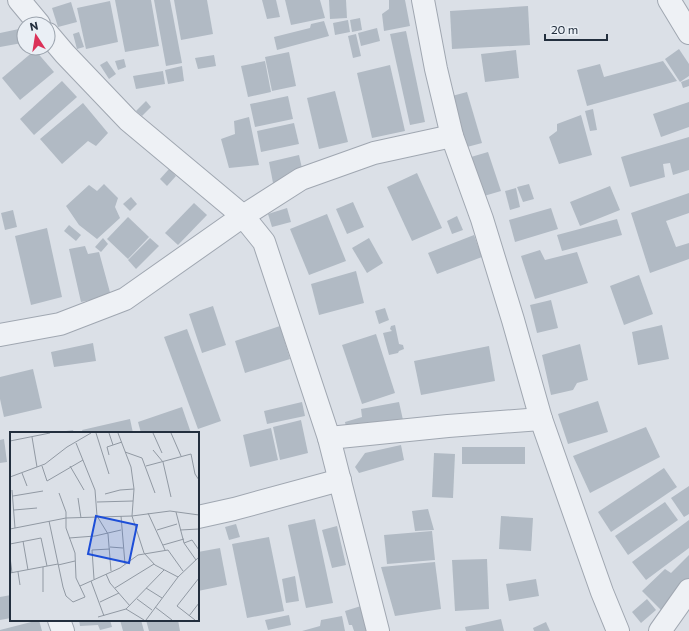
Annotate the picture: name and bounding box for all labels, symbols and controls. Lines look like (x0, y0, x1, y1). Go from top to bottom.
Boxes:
north arrow (16, 16, 56, 56)
scale bar (545, 16, 607, 42)
text: N (28, 19, 39, 33)
text: 20 m (551, 22, 578, 36)
inset map (10, 432, 199, 621)

